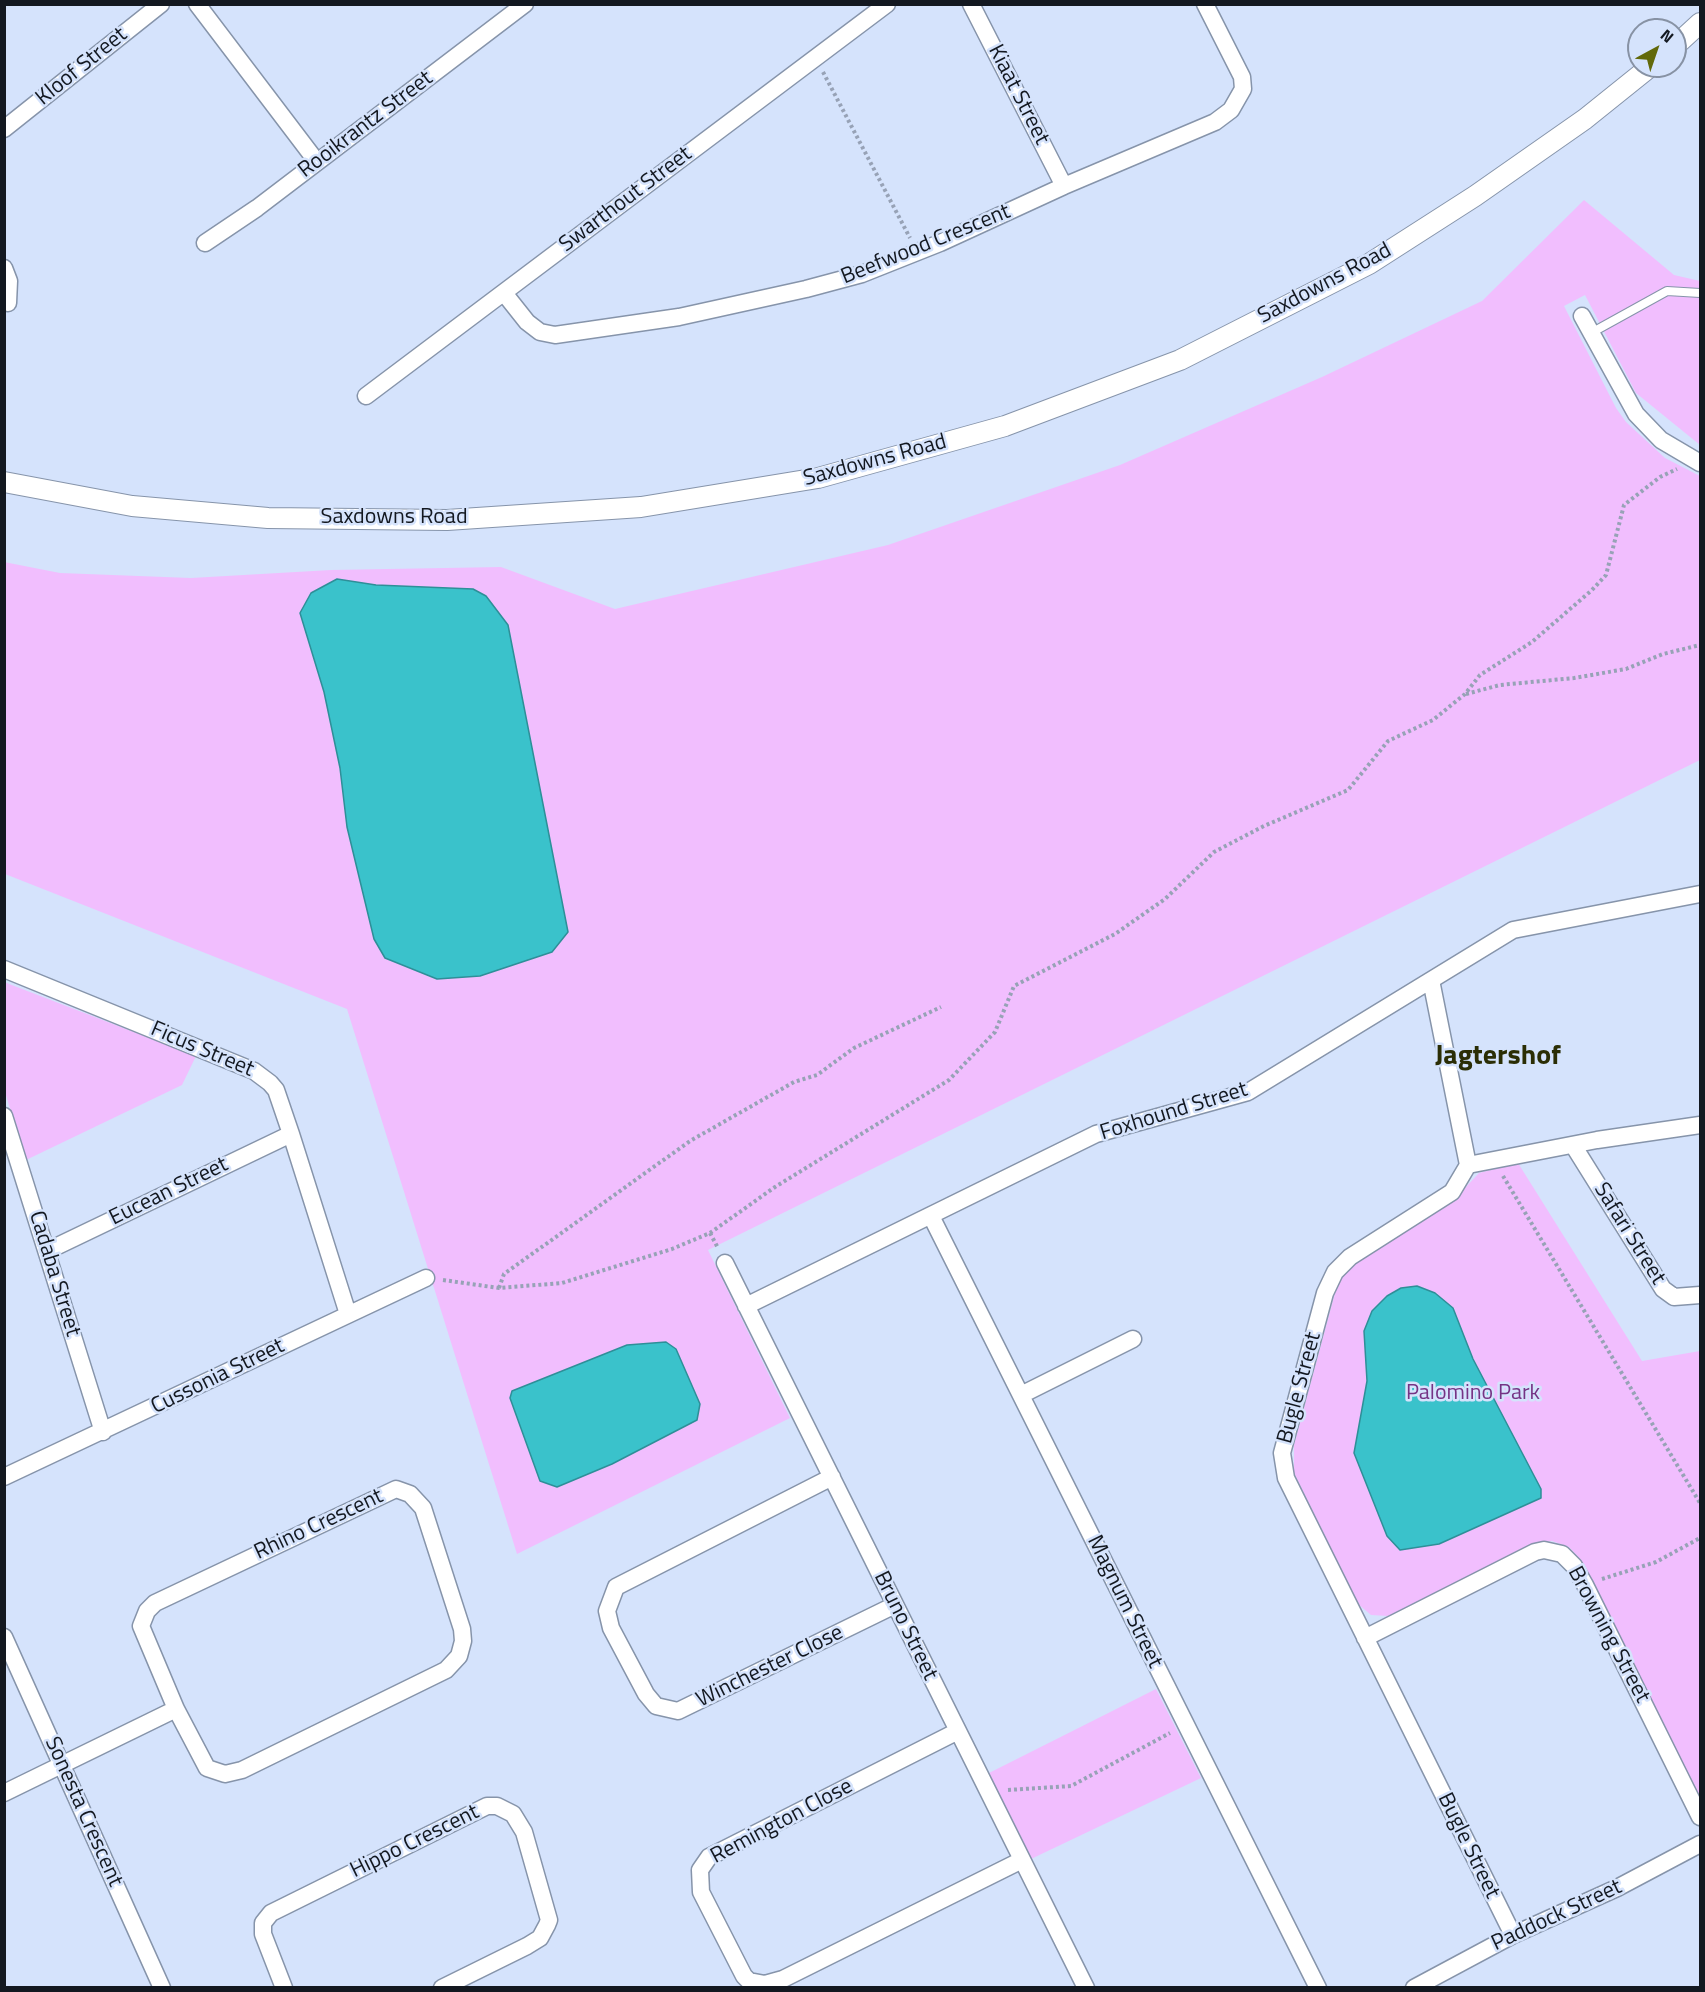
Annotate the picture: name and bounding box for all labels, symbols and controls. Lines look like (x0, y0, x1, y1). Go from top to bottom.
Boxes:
north arrow (1627, 18, 1687, 78)
street label: Kloof Street (31, 22, 133, 112)
text: N (1655, 23, 1679, 49)
street label: Kiaat Street (982, 41, 1054, 149)
street label: Rooikrantz Street (294, 66, 438, 184)
street label: Swarthout Street (555, 142, 697, 258)
street label: Beefwood Crescent (838, 199, 1014, 291)
street label: Saxdowns Road (1254, 238, 1396, 330)
street label: Saxdowns Road (801, 429, 949, 493)
street label: Saxdowns Road (320, 505, 468, 531)
street label: Ficus Street (146, 1016, 258, 1084)
district label: Jagtershof (1435, 1040, 1561, 1074)
street label: Foxhound Street (1097, 1077, 1251, 1147)
street label: Eucean Street (105, 1152, 233, 1232)
street label: Safari Street (1587, 1178, 1671, 1290)
street label: Cadaba Street (22, 1208, 86, 1340)
street label: Bugle Street (1272, 1329, 1328, 1447)
street label: Cussonia Street (147, 1333, 289, 1421)
park label: Palomino Park (1406, 1381, 1540, 1407)
street label: Rhino Crescent (250, 1484, 388, 1566)
street label: Magnum Street (1081, 1531, 1167, 1673)
street label: Browning Street (1561, 1562, 1655, 1708)
street label: Bruno Street (867, 1567, 943, 1685)
street label: Winchester Close (692, 1620, 848, 1714)
street label: Sonesta Crescent (38, 1733, 128, 1891)
street label: Remington Close (707, 1774, 857, 1870)
street label: Bugle Street (1431, 1789, 1505, 1903)
street label: Hippo Crescent (346, 1799, 484, 1885)
street label: Paddock Street (1488, 1874, 1626, 1958)

